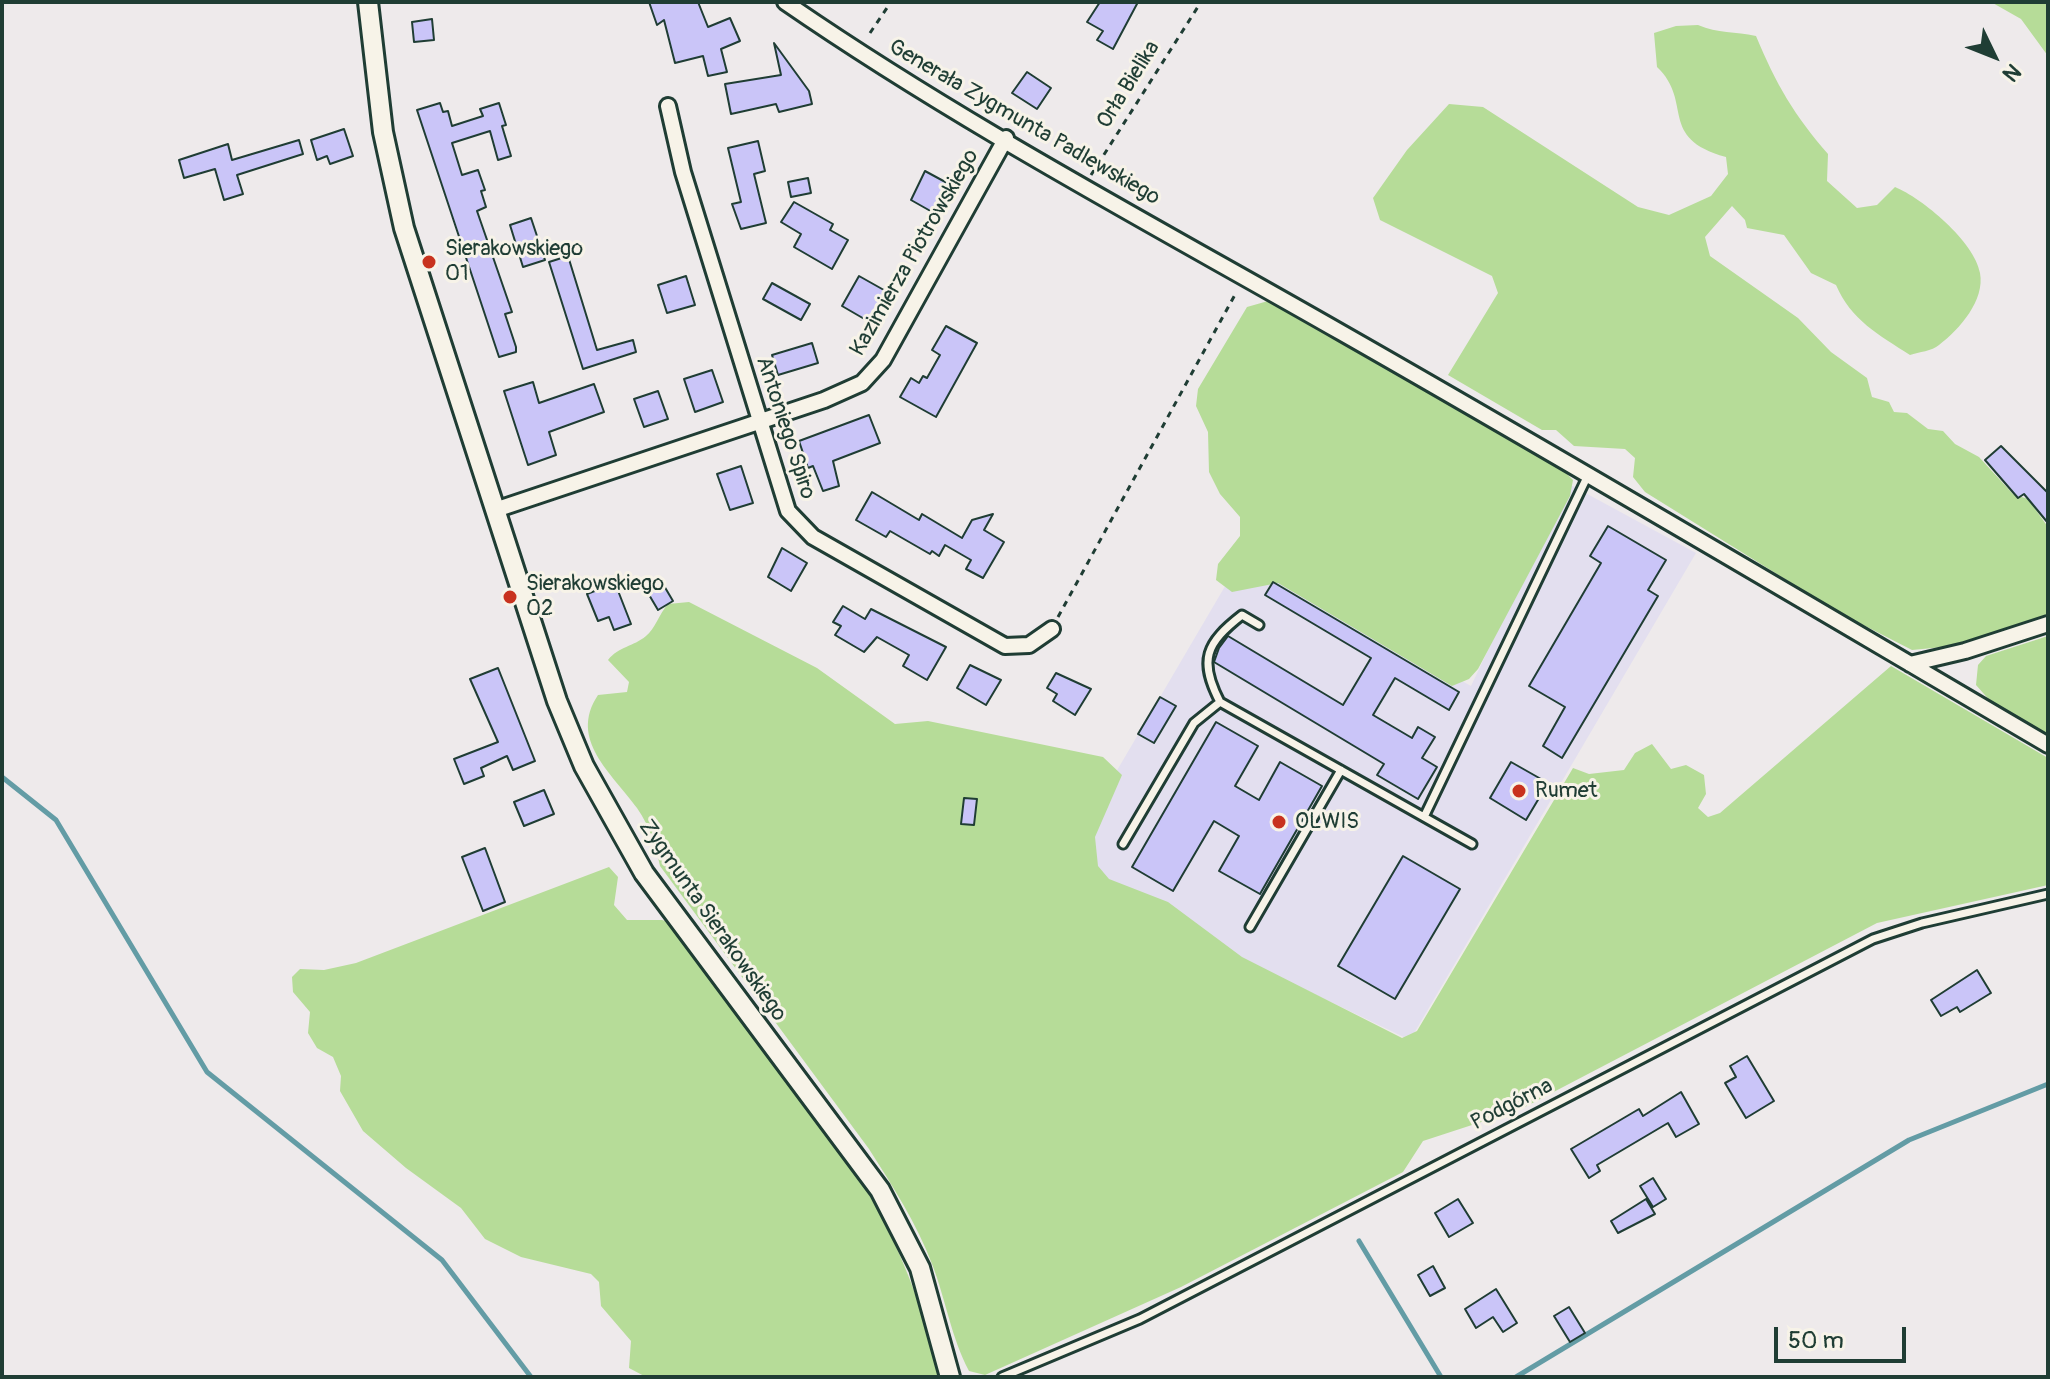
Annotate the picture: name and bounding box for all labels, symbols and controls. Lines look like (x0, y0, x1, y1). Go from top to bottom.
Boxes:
north arrow (1954, 16, 2034, 96)
street label: Generała Zygmunta Padlewskiego (884, 34, 1164, 212)
street label: Orła Bielika (1092, 36, 1166, 134)
text: N (1996, 57, 2027, 87)
street label: Kazimierza Piotrowskiego (845, 145, 985, 361)
place label: Sierakowskiego 01 (445, 236, 583, 288)
marker: Sierakowskiego 01 (420, 253, 438, 271)
street label: Antoniego Spiro (750, 353, 820, 503)
place label: Sierakowskiego 02 (526, 571, 664, 622)
marker: Sierakowskiego 02 (501, 588, 519, 606)
place label: Rumet (1535, 778, 1597, 804)
marker: Rumet (1510, 782, 1528, 800)
place label: OLWIS (1295, 809, 1359, 835)
marker: OLWIS (1270, 813, 1288, 831)
street label: Zygmunta Sierakowskiego (632, 815, 792, 1027)
street label: Podgórna (1467, 1073, 1557, 1137)
scale bar (1778, 1311, 1910, 1361)
text: 50 m (1788, 1326, 1844, 1355)

